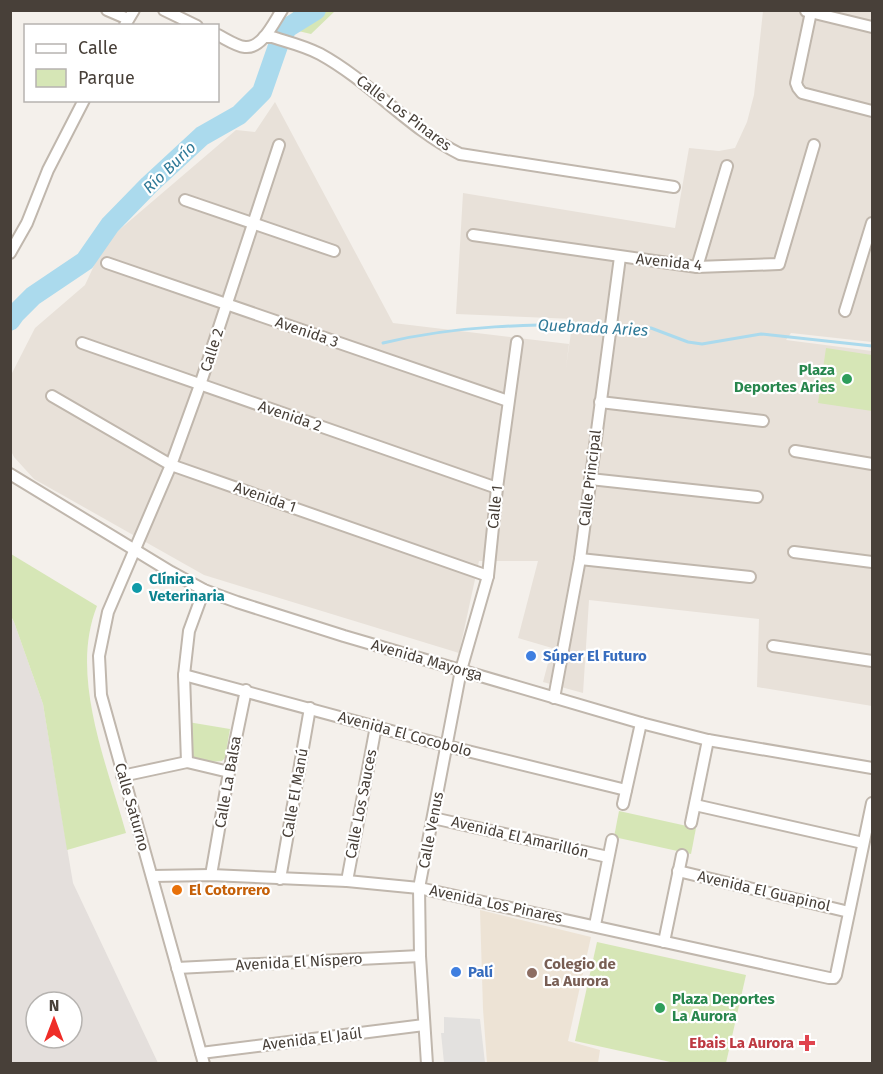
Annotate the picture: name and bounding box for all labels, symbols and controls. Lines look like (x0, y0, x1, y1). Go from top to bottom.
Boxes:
legend (24, 24, 219, 102)
text: Calle (78, 37, 118, 59)
text: Parque (78, 67, 135, 89)
street label: Calle Los Pinares (353, 71, 455, 155)
water label: Río Burío (139, 138, 200, 197)
street label: Avenida 4 (635, 250, 703, 274)
street label: Avenida 3 (273, 313, 341, 351)
water label: Quebrada Aries (537, 315, 649, 340)
street label: Calle 2 (197, 326, 227, 374)
place label: Plaza Deportes Aries (734, 361, 835, 396)
marker: Plaza Deportes Aries (840, 372, 854, 386)
street label: Avenida 2 (256, 397, 324, 435)
street label: Calle Principal (575, 428, 605, 527)
street label: Avenida 1 (231, 478, 299, 516)
street label: Calle 1 (484, 484, 506, 530)
place label: Clínica Veterinaria (148, 570, 225, 605)
marker: Clínica Veterinaria (130, 581, 144, 595)
street label: Avenida Mayorga (369, 635, 485, 685)
place label: Súper El Futuro (543, 647, 647, 665)
marker: Súper El Futuro (524, 649, 538, 663)
street label: Avenida El Cocobolo (336, 707, 474, 761)
street label: Calle La Balsa (211, 735, 245, 829)
street label: Calle El Manú (278, 747, 312, 839)
street label: Calle Los Sauces (342, 748, 380, 860)
street label: Calle Saturno (111, 761, 153, 853)
street label: Calle Venus (415, 790, 447, 870)
street label: Avenida El Amarillón (450, 812, 590, 862)
street label: Avenida El Guapinol (696, 867, 833, 915)
place label: El Cotorrero (189, 881, 271, 899)
street label: Avenida Los Pinares (428, 881, 564, 927)
marker: El Cotorrero (170, 883, 184, 897)
street label: Avenida El Níspero (235, 950, 363, 974)
place label: Colegio de La Aurora (544, 955, 616, 990)
place label: Palí (468, 963, 494, 981)
marker: Palí (449, 965, 463, 979)
marker: Colegio de La Aurora (525, 966, 539, 980)
north arrow (24, 990, 84, 1050)
place label: Plaza Deportes La Aurora (672, 990, 775, 1025)
text: N (49, 996, 59, 1015)
marker: Plaza Deportes La Aurora (653, 1001, 667, 1015)
street label: Avenida El Jaúl (261, 1024, 364, 1054)
place label: Ebais La Aurora (689, 1034, 794, 1052)
marker: Ebais La Aurora (798, 1034, 816, 1052)

